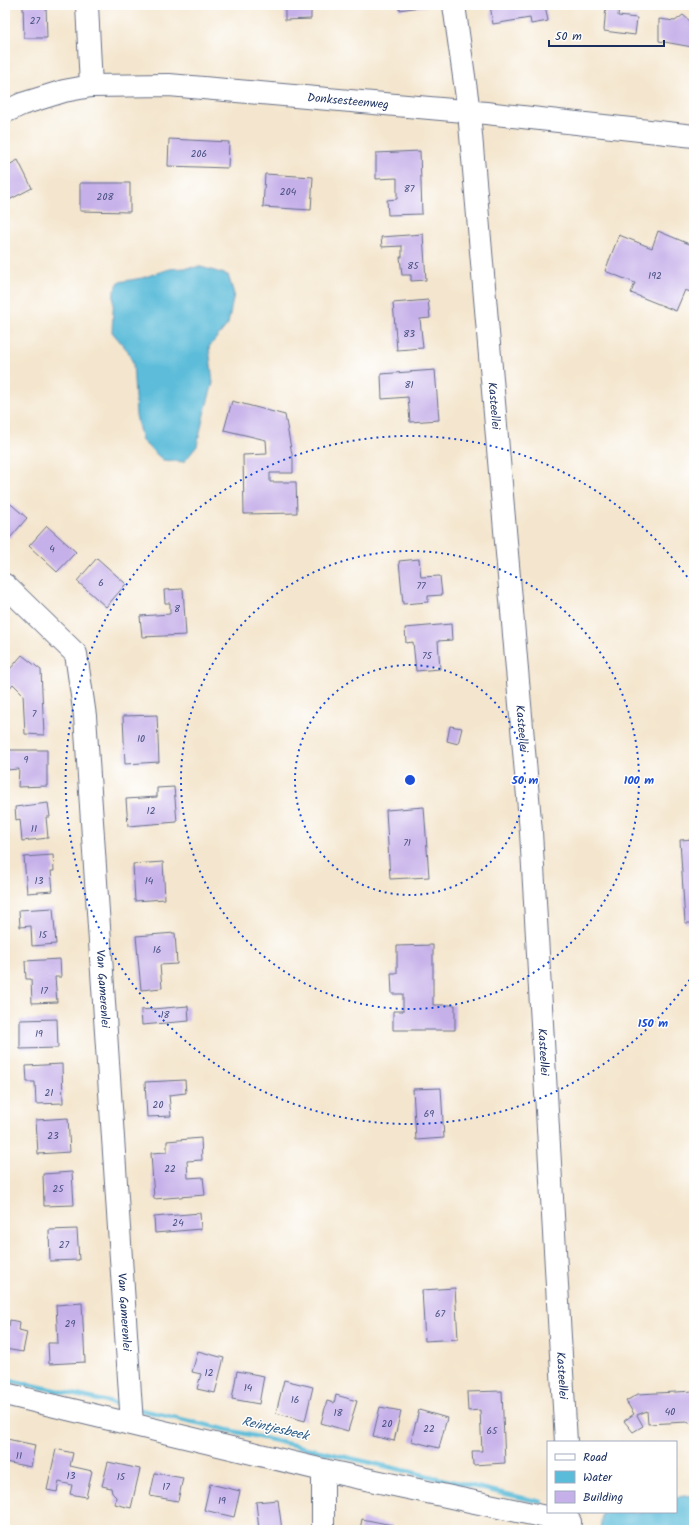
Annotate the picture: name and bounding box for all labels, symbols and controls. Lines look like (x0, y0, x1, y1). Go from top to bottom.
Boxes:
house number: 27 (30, 13, 41, 29)
scale bar (549, 22, 664, 48)
text: 50 m (555, 27, 582, 46)
street label: Donksesteenweg (306, 88, 390, 114)
house number: 206 (191, 146, 207, 162)
house number: 87 (404, 181, 415, 197)
house number: 204 (280, 184, 297, 200)
house number: 208 (97, 189, 114, 205)
house number: 85 (407, 258, 419, 274)
house number: 192 (648, 268, 662, 284)
house number: 83 (403, 326, 415, 342)
house number: 81 (404, 377, 414, 393)
street label: Kasteellei (483, 381, 506, 431)
house number: 4 (49, 541, 55, 557)
house number: 6 (98, 575, 104, 591)
house number: 77 (416, 578, 426, 594)
house number: 8 (174, 601, 181, 617)
house number: 75 (422, 648, 433, 664)
street label: Kasteellei (511, 704, 534, 754)
house number: 7 (32, 706, 37, 722)
house number: 10 (137, 731, 145, 747)
house number: 9 (24, 752, 29, 768)
text: 50 m (511, 771, 539, 790)
text: 100 m (624, 771, 654, 790)
centre of rings (403, 773, 417, 787)
house number: 12 (147, 803, 156, 819)
house number: 11 (31, 821, 37, 837)
house number: 71 (403, 835, 411, 851)
house number: 13 (35, 873, 44, 889)
house number: 14 (145, 873, 154, 889)
house number: 15 (39, 927, 48, 943)
house number: 16 (153, 942, 161, 958)
street label: Van Gamerenlei (91, 949, 115, 1030)
house number: 17 (40, 983, 48, 999)
house number: 18 (160, 1007, 171, 1023)
text: 150 m (638, 1014, 668, 1033)
house number: 19 (35, 1026, 43, 1042)
street label: Kasteellei (533, 1028, 555, 1077)
house number: 21 (45, 1085, 53, 1101)
house number: 20 (153, 1097, 163, 1113)
house number: 69 (424, 1106, 434, 1122)
house number: 23 (47, 1128, 59, 1144)
house number: 22 (164, 1161, 176, 1177)
house number: 25 (52, 1181, 64, 1197)
house number: 24 (172, 1215, 184, 1231)
house number: 27 (59, 1237, 70, 1253)
street label: Van Gamerenlei (112, 1272, 137, 1353)
house number: 67 (435, 1306, 445, 1322)
house number: 29 (65, 1316, 75, 1332)
street label: Kasteellei (551, 1351, 573, 1401)
house number: 12 (205, 1365, 214, 1381)
house number: 14 (244, 1380, 253, 1396)
house number: 16 (291, 1392, 299, 1408)
house number: 40 (665, 1404, 675, 1420)
house number: 18 (333, 1405, 344, 1421)
water label: Reintjesbeek (240, 1411, 312, 1447)
house number: 20 (382, 1416, 392, 1432)
house number: 22 (423, 1421, 435, 1437)
house number: 65 (487, 1423, 498, 1439)
legend (547, 1441, 677, 1513)
house number: 11 (16, 1448, 22, 1464)
text: Road (583, 1448, 608, 1467)
house number: 13 (67, 1468, 76, 1484)
text: Water (583, 1468, 613, 1487)
house number: 15 (117, 1469, 126, 1485)
house number: 17 (162, 1479, 170, 1495)
text: Building (583, 1488, 623, 1507)
house number: 19 (218, 1493, 226, 1509)

